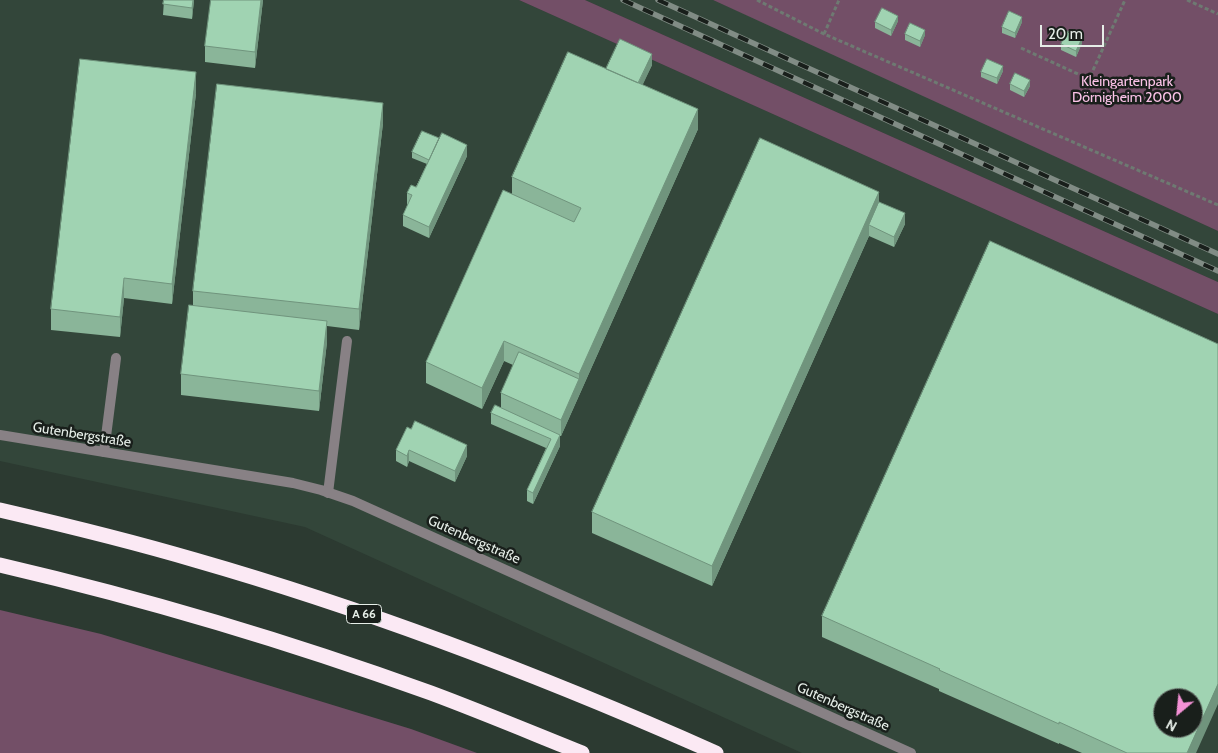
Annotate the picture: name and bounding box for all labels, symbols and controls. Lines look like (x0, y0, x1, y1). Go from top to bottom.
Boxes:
scale bar (1043, 15, 1107, 47)
text: 20 m (1048, 25, 1083, 43)
park label: Kleingartenpark Dörnigheim 2000 (1072, 74, 1182, 106)
street label: Gutenbergstraße (32, 419, 132, 451)
street label: Gutenbergstraße (425, 512, 523, 568)
road number: A 66 (346, 604, 382, 624)
street label: Gutenbergstraße (794, 679, 892, 735)
north arrow (1153, 688, 1203, 738)
text: N (1163, 715, 1180, 736)

